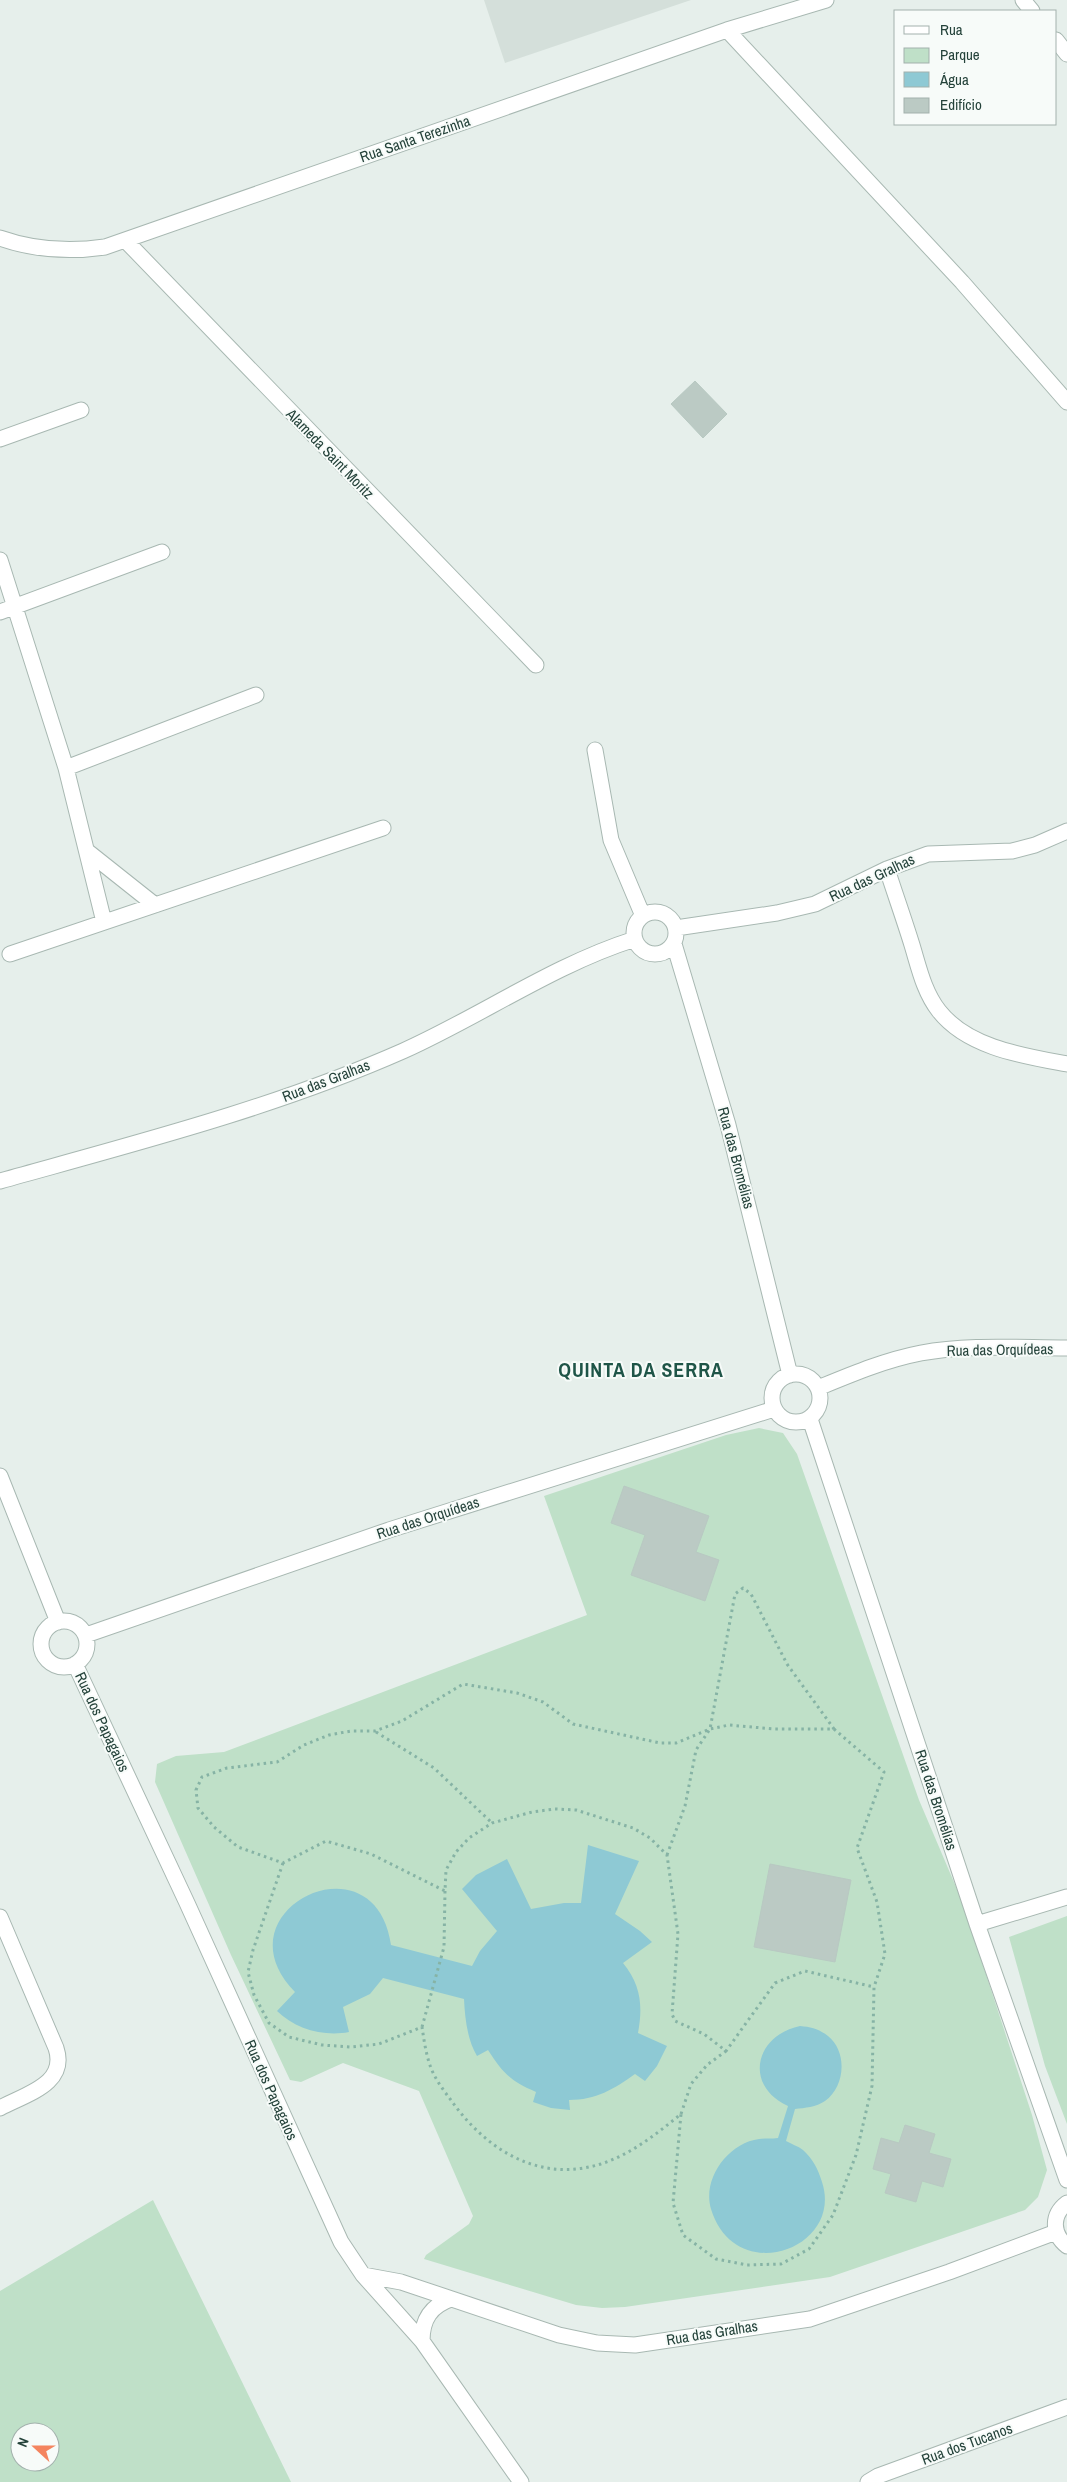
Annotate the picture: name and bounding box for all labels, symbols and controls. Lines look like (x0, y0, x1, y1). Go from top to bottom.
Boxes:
legend (894, 10, 1057, 125)
text: Rua (940, 19, 963, 40)
text: Parque (940, 44, 980, 65)
text: Água (939, 69, 969, 90)
text: Edifício (940, 94, 982, 115)
street label: Rua Santa Terezinha (357, 110, 473, 167)
street label: Alameda Saint Moritz (281, 403, 379, 503)
street label: Rua das Gralhas (826, 849, 918, 907)
street label: Rua das Gralhas (279, 1054, 373, 1107)
street label: Rua das Bromélias (713, 1105, 760, 1211)
street label: Rua das Orquídeas (946, 1338, 1054, 1361)
district label: QUINTA DA SERRA (558, 1356, 724, 1383)
street label: Rua das Orquídeas (374, 1491, 482, 1544)
street label: Rua dos Papagaios (70, 1668, 135, 1775)
street label: Rua das Bromélias (910, 1747, 963, 1853)
street label: Rua dos Papagaios (240, 2036, 303, 2143)
street label: Rua das Gralhas (665, 2315, 759, 2350)
street label: Rua dos Tucanos (919, 2417, 1015, 2470)
north arrow (10, 2422, 60, 2472)
text: N (13, 2435, 33, 2449)

